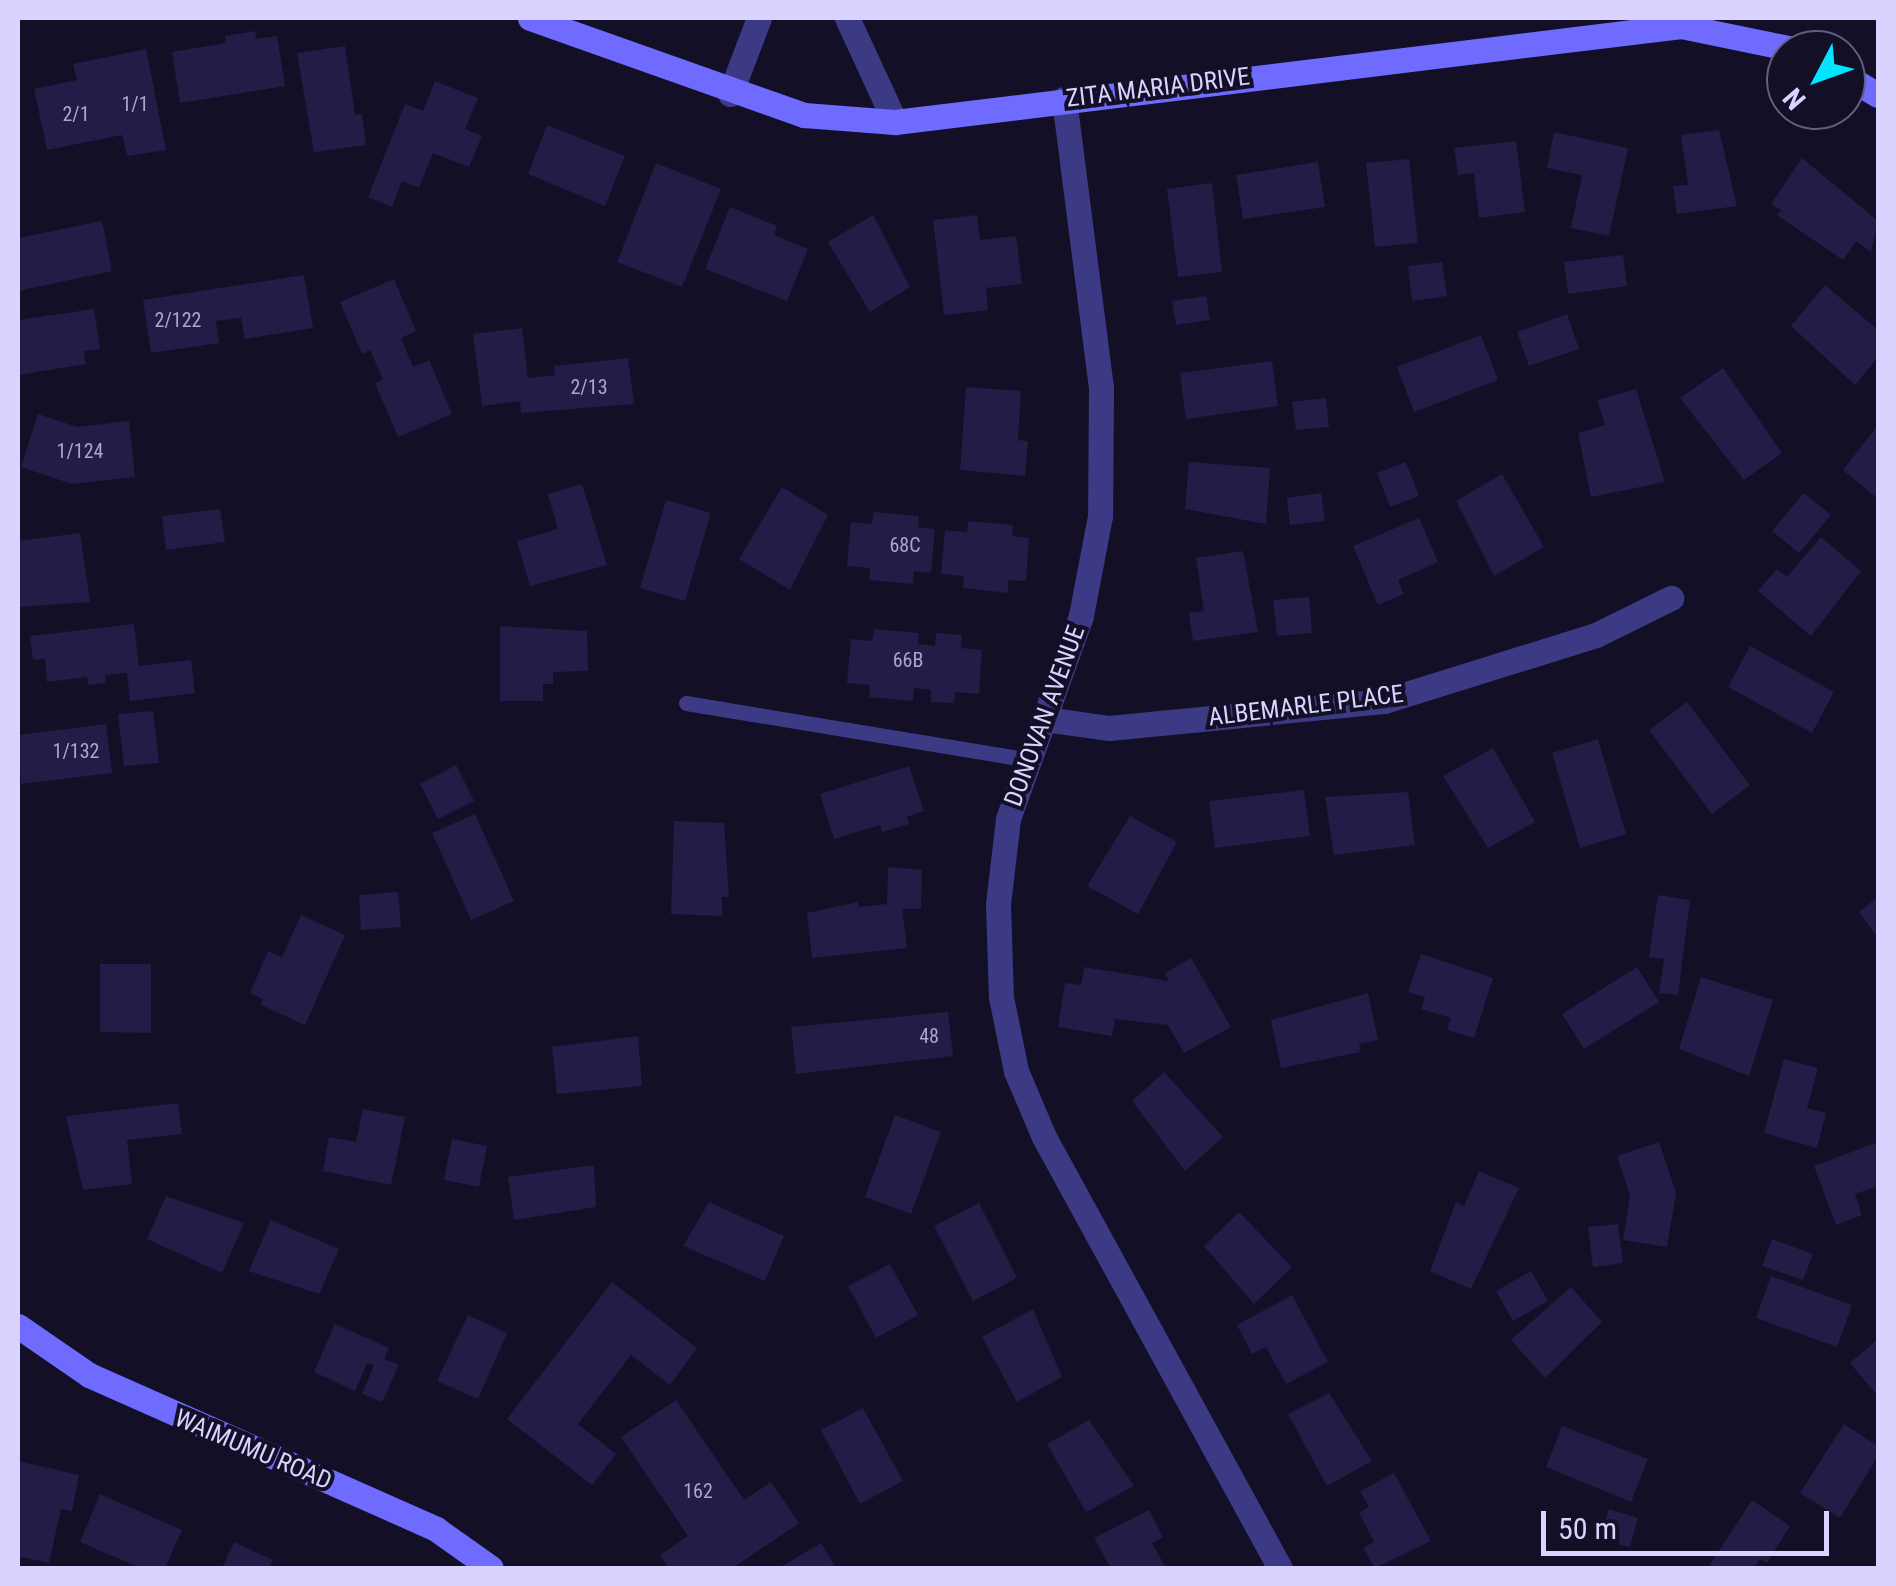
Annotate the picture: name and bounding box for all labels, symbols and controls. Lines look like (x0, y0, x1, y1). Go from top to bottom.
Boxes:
north arrow (1766, 30, 1866, 130)
street label: ZITA MARIA DRIVE (1064, 62, 1252, 114)
text: N (1776, 81, 1813, 116)
house number: 1/1 (121, 92, 149, 116)
house number: 2/1 (62, 102, 90, 126)
house number: 2/122 (155, 308, 201, 332)
house number: 2/13 (570, 375, 608, 399)
house number: 1/124 (57, 439, 103, 463)
house number: 68C (889, 533, 921, 557)
street label: DONOVAN AVENUE (998, 622, 1092, 810)
house number: 66B (893, 648, 923, 672)
street label: ALBEMARLE PLACE (1207, 679, 1405, 733)
house number: 1/132 (53, 739, 99, 763)
house number: 48 (919, 1024, 939, 1048)
street label: WAIMUMU ROAD (170, 1403, 336, 1497)
house number: 162 (683, 1479, 713, 1503)
scale bar (1546, 1491, 1834, 1553)
text: 50 m (1558, 1511, 1617, 1546)

